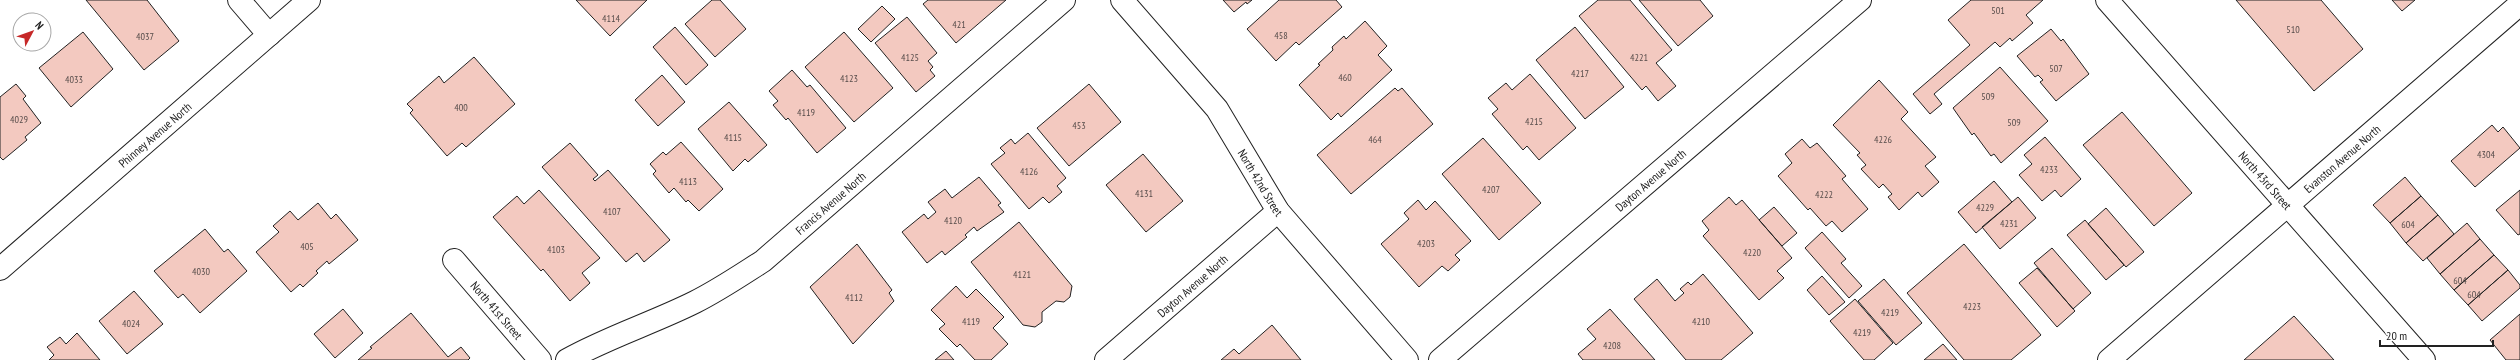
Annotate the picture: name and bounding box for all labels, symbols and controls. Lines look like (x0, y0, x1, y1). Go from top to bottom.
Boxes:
house number: 501 (1991, 4, 2005, 17)
north arrow (12, 12, 52, 52)
house number: 4114 (602, 12, 621, 25)
house number: 421 (952, 18, 966, 31)
text: N (32, 19, 47, 32)
house number: 510 (2286, 23, 2300, 36)
house number: 458 (1274, 29, 1288, 42)
house number: 4037 (136, 30, 154, 43)
house number: 4125 (901, 51, 919, 64)
house number: 4221 (1630, 51, 1648, 64)
house number: 507 (2049, 62, 2063, 75)
house number: 4217 (1571, 67, 1589, 80)
house number: 460 (1338, 71, 1352, 84)
house number: 4123 (840, 72, 858, 85)
house number: 4033 (65, 73, 83, 86)
house number: 509 (1981, 90, 1995, 103)
street label: Phinney Avenue North (115, 99, 194, 170)
house number: 400 (454, 101, 468, 114)
house number: 4119 (797, 106, 815, 119)
house number: 4029 (10, 113, 28, 126)
house number: 4215 (1525, 115, 1543, 128)
house number: 509 (2007, 116, 2021, 129)
house number: 453 (1072, 119, 1086, 132)
street label: Evanston Avenue North (2300, 121, 2383, 196)
house number: 4115 (724, 131, 742, 144)
house number: 464 (1368, 133, 1382, 146)
house number: 4226 (1874, 133, 1893, 146)
street label: Dayton Avenue North (1612, 145, 1689, 214)
street label: North 42nd Street (1235, 146, 1287, 220)
street label: North 43rd Street (2236, 148, 2296, 213)
house number: 4304 (2477, 148, 2496, 161)
house number: 4233 (2040, 163, 2058, 176)
house number: 4126 (1020, 165, 1039, 178)
street label: Francis Avenue North (792, 168, 869, 237)
house number: 4113 (679, 175, 697, 188)
house number: 4207 (1482, 183, 1500, 196)
house number: 4131 (1135, 187, 1153, 200)
house number: 4222 (1815, 188, 1833, 201)
house number: 4229 (1976, 201, 1994, 214)
house number: 4107 (603, 205, 621, 218)
house number: 4120 (944, 214, 963, 227)
house number: 4231 (2000, 217, 2018, 230)
house number: 604 (2401, 218, 2415, 231)
house number: 4203 (1417, 237, 1435, 250)
house number: 405 (300, 240, 314, 253)
house number: 4103 (547, 243, 565, 256)
house number: 4220 (1743, 246, 1762, 259)
street label: Dayton Avenue North (1154, 251, 1230, 320)
house number: 4030 (192, 265, 211, 278)
house number: 4121 (1013, 268, 1031, 281)
house number: 604 (2453, 274, 2467, 287)
street label: North 41st Street (468, 278, 527, 343)
house number: 604 (2467, 288, 2481, 301)
house number: 4112 (845, 291, 863, 304)
house number: 4223 (1963, 300, 1981, 313)
house number: 4219 (1881, 306, 1899, 319)
house number: 4119 (962, 315, 980, 328)
house number: 4210 (1692, 315, 1711, 328)
house number: 4024 (122, 317, 141, 330)
scale bar (2380, 322, 2493, 348)
house number: 4219 (1853, 326, 1871, 339)
text: 20 m (2386, 328, 2407, 343)
house number: 4208 (1603, 339, 1621, 352)

